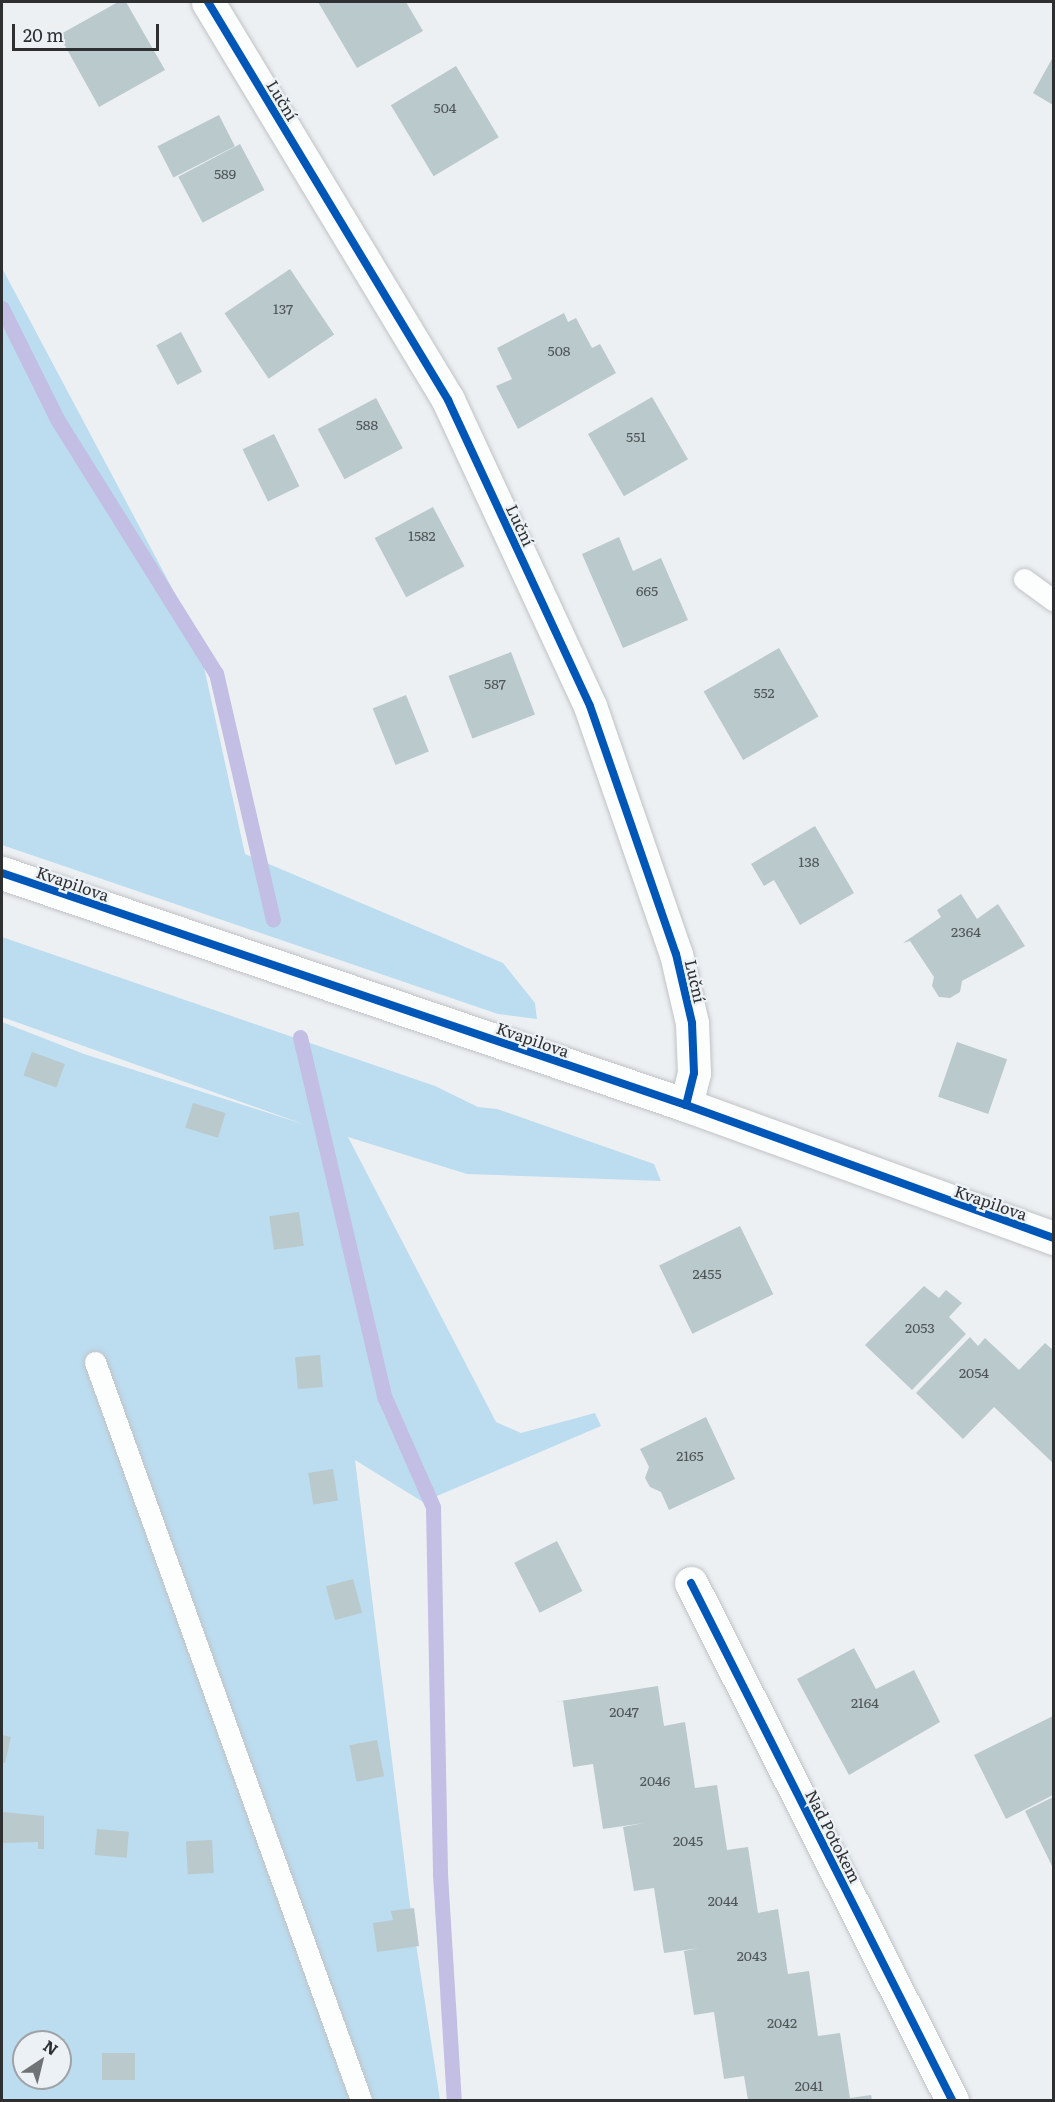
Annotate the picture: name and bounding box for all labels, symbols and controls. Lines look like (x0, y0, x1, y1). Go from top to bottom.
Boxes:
scale bar (15, 12, 162, 50)
text: 20 m (23, 21, 64, 48)
street label: Luční (263, 76, 303, 124)
house number: 504 (434, 99, 456, 115)
house number: 589 (214, 165, 236, 181)
house number: 137 (273, 300, 293, 316)
house number: 508 (548, 342, 570, 358)
house number: 588 (356, 416, 378, 432)
house number: 551 (626, 428, 646, 444)
street label: Luční (503, 501, 539, 549)
house number: 1582 (408, 527, 436, 543)
house number: 665 (636, 582, 658, 598)
house number: 587 (484, 675, 506, 691)
house number: 552 (753, 684, 775, 700)
house number: 138 (799, 853, 819, 869)
street label: Kvapilova (34, 862, 112, 904)
house number: 2364 (951, 923, 981, 939)
street label: Luční (682, 957, 710, 1005)
street label: Kvapilova (494, 1018, 572, 1060)
street label: Kvapilova (952, 1181, 1030, 1223)
house number: 2455 (692, 1265, 722, 1281)
house number: 2053 (905, 1319, 935, 1335)
house number: 2054 (959, 1364, 989, 1380)
house number: 2165 (676, 1447, 704, 1463)
house number: 2164 (851, 1694, 879, 1710)
house number: 2047 (609, 1703, 639, 1719)
house number: 2046 (640, 1772, 670, 1788)
street label: Nad Potokem (802, 1786, 866, 1886)
house number: 2045 (673, 1832, 703, 1848)
house number: 2044 (708, 1892, 738, 1908)
house number: 2043 (737, 1947, 767, 1963)
house number: 2042 (767, 2014, 797, 2030)
north arrow (12, 2030, 72, 2090)
text: N (39, 2033, 64, 2061)
house number: 2041 (795, 2077, 823, 2093)

